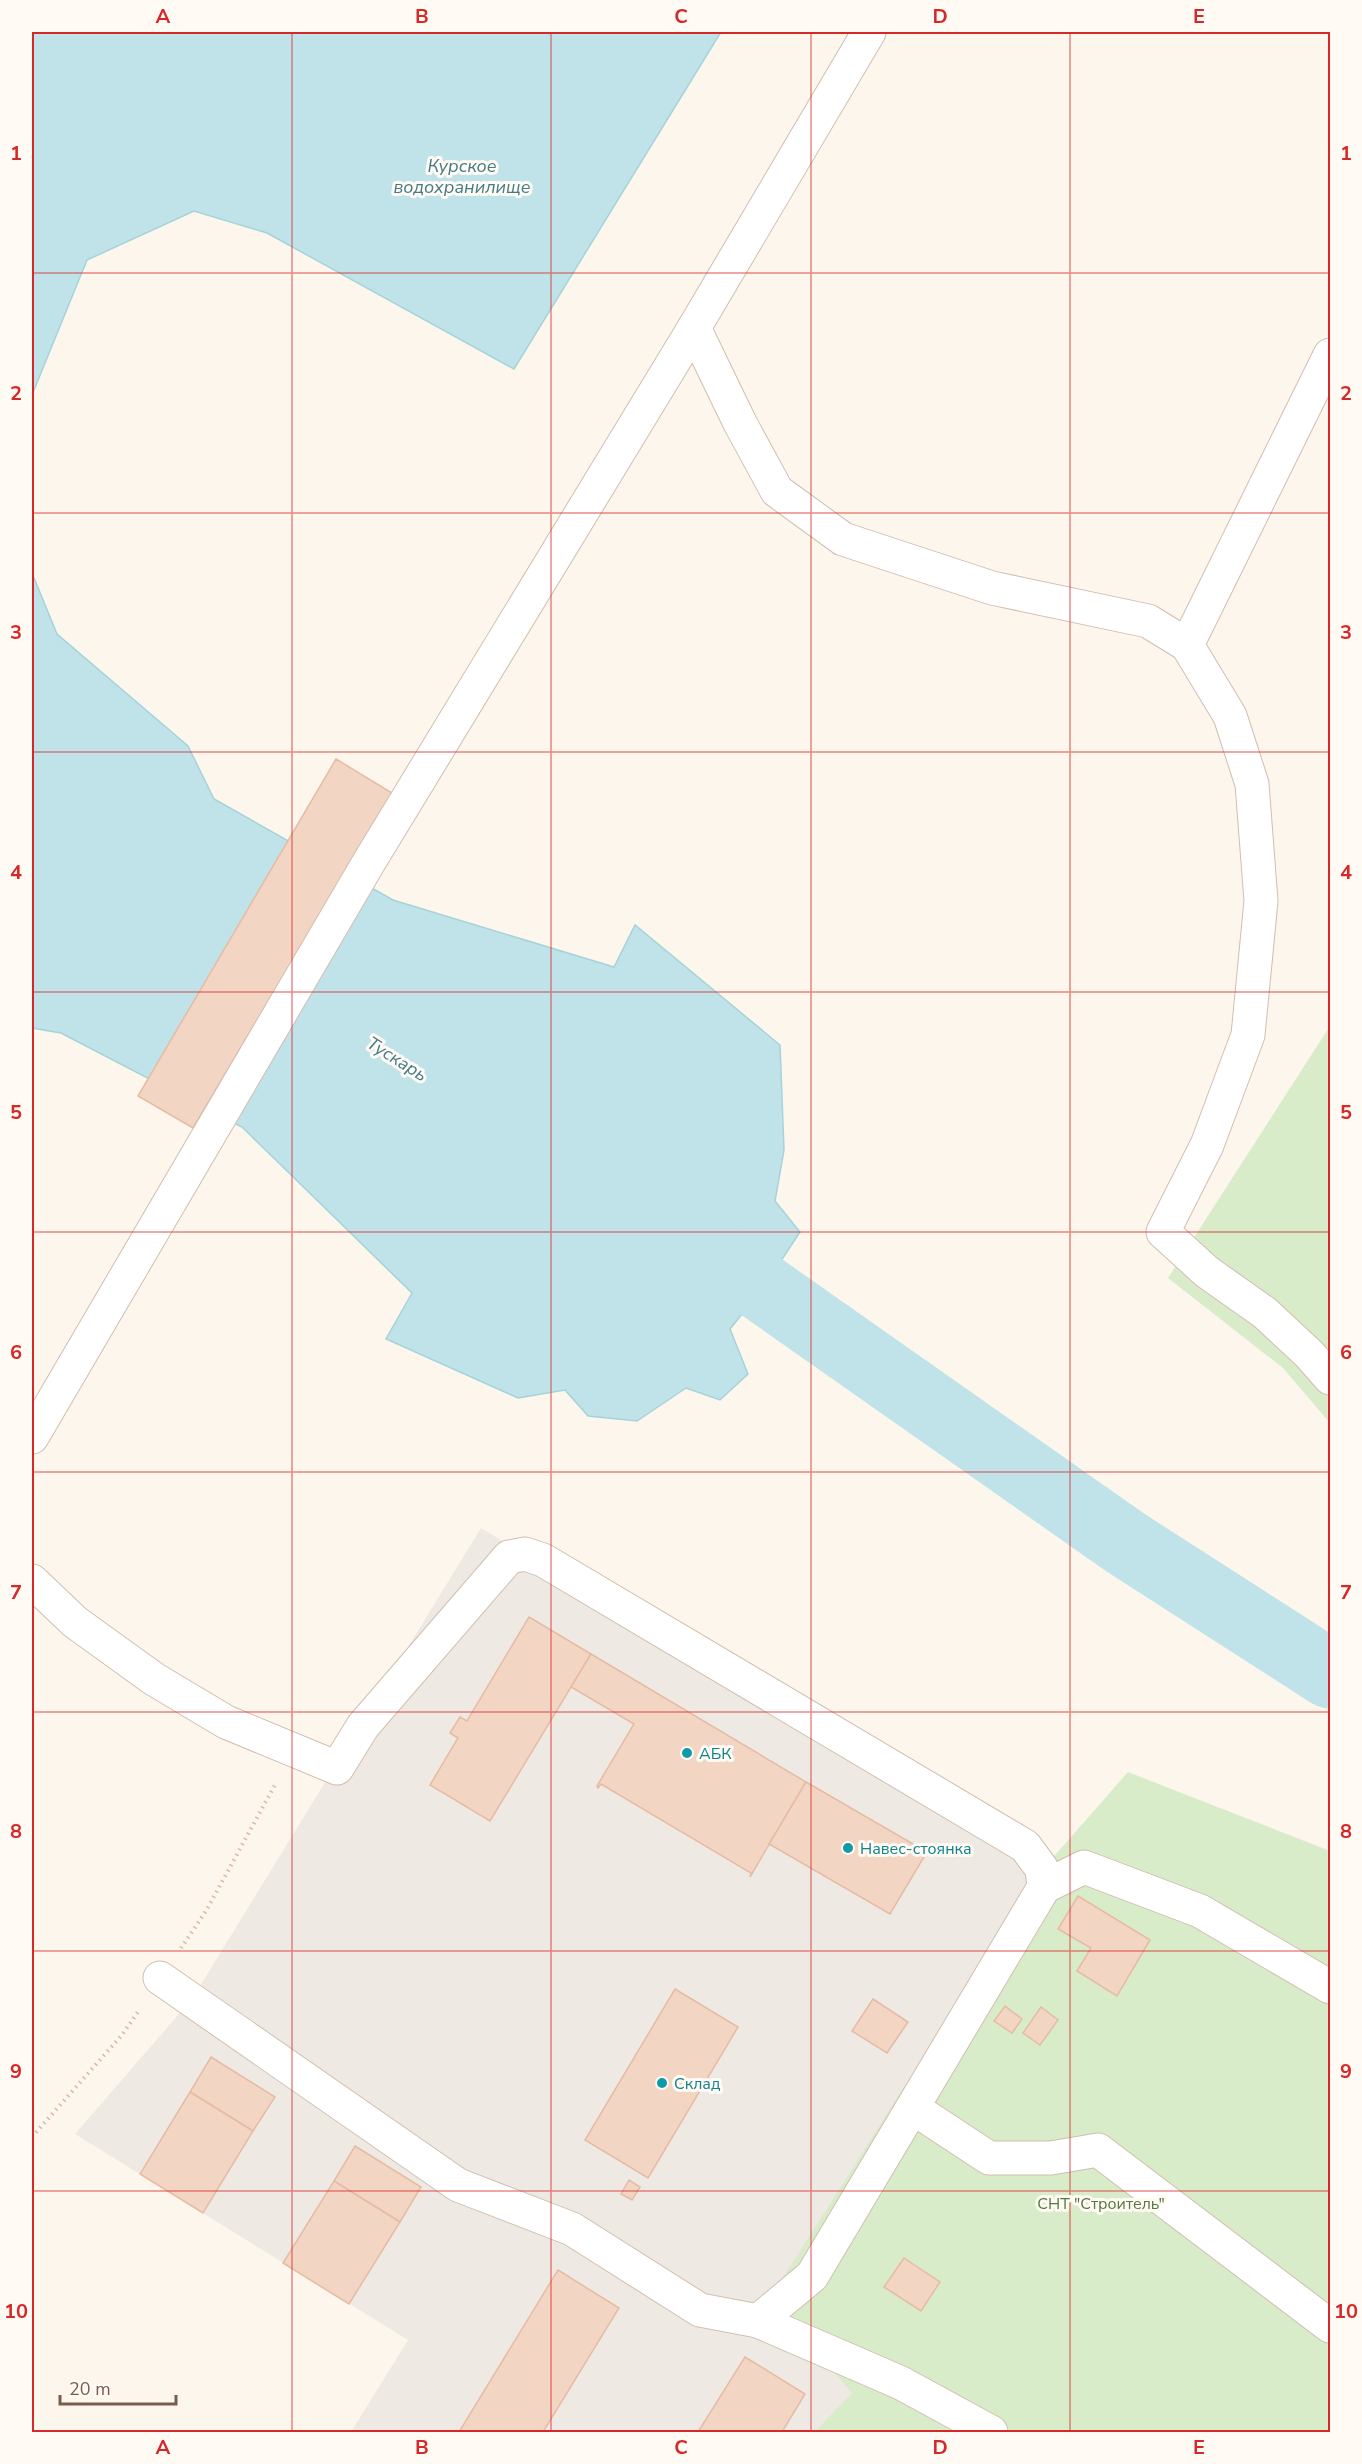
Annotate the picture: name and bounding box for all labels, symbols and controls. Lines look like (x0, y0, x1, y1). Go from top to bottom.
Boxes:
text: A (156, 3, 171, 30)
text: B (415, 3, 429, 30)
text: C (674, 3, 688, 30)
text: D (932, 3, 948, 30)
text: E (1193, 3, 1205, 30)
text: 1 (10, 140, 22, 167)
text: 1 (1340, 140, 1352, 167)
water label: Курское водохранилище (393, 154, 531, 199)
text: 2 (10, 380, 22, 407)
text: 2 (1340, 380, 1352, 407)
text: 3 (10, 619, 22, 646)
text: 3 (1340, 619, 1352, 646)
text: 4 (10, 859, 22, 886)
text: 4 (1340, 859, 1352, 886)
water label: Тускарь (362, 1031, 432, 1087)
text: 5 (10, 1099, 22, 1126)
text: 5 (1340, 1099, 1352, 1126)
text: 6 (10, 1339, 22, 1366)
text: 6 (1340, 1339, 1352, 1366)
text: 7 (10, 1579, 22, 1606)
text: 7 (1340, 1579, 1352, 1606)
place label: АБК (699, 1743, 732, 1765)
marker: АБК (680, 1746, 694, 1760)
text: 8 (10, 1818, 22, 1845)
text: 8 (1340, 1818, 1352, 1845)
place label: Навес-стоянка (860, 1838, 972, 1860)
marker: Навес-стоянка (841, 1841, 855, 1855)
text: 9 (10, 2058, 22, 2085)
text: 9 (1340, 2058, 1352, 2085)
place label: Склад (674, 2073, 721, 2095)
marker: Склад (655, 2076, 669, 2090)
park label: СНТ "Строитель" (1037, 2193, 1165, 2215)
text: 10 (4, 2298, 28, 2325)
text: 10 (1334, 2298, 1358, 2325)
scale bar (60, 2368, 176, 2406)
text: 20 m (69, 2377, 111, 2401)
text: A (156, 2434, 171, 2461)
text: B (415, 2434, 429, 2461)
text: C (674, 2434, 688, 2461)
text: D (932, 2434, 948, 2461)
text: E (1193, 2434, 1205, 2461)

